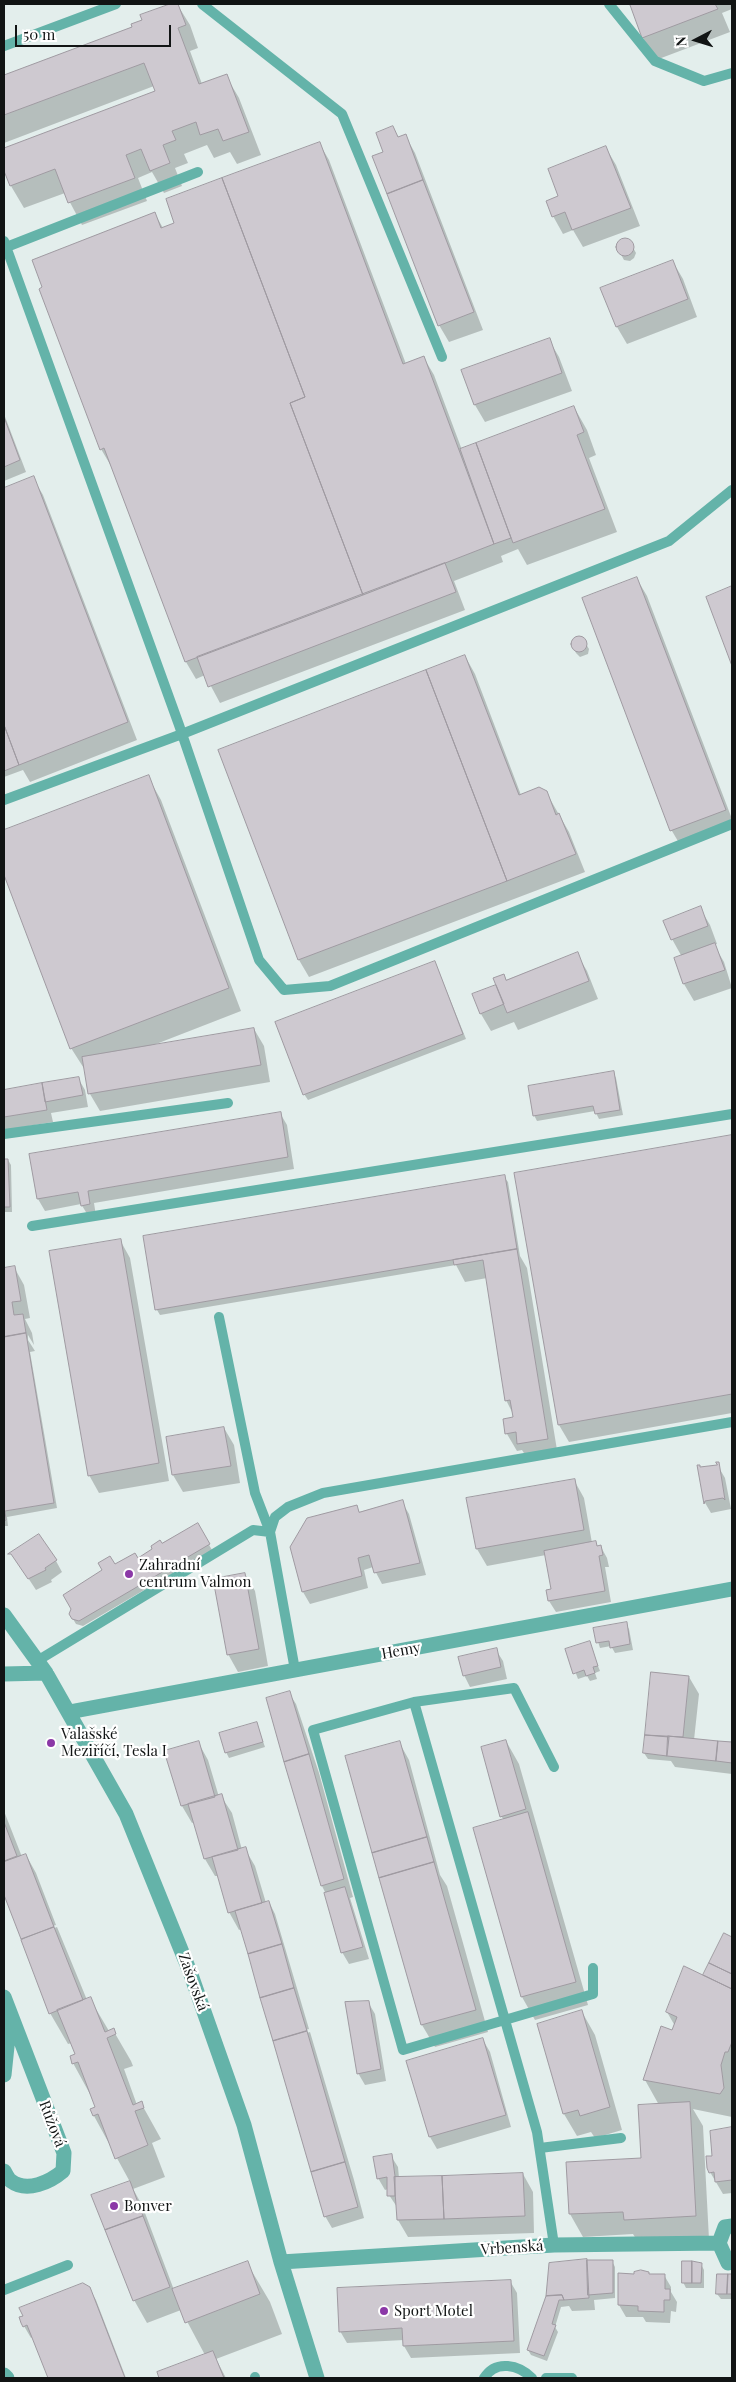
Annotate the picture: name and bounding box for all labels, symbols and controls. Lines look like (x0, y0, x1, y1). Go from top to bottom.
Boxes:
scale bar (18, 15, 174, 47)
north arrow (671, 15, 721, 65)
text: 50 m (23, 24, 55, 44)
text: N (671, 35, 690, 47)
place label: Zahradní centrum Valmon (139, 1556, 251, 1591)
marker: Zahradní centrum Valmon (123, 1568, 135, 1580)
street label: Hemy (380, 1639, 422, 1663)
place label: Valašské Meziříčí, Tesla I (61, 1725, 167, 1760)
marker: Valašské Meziříčí, Tesla I (45, 1737, 57, 1749)
street label: Zašovská (174, 1950, 212, 2014)
street label: Růžová (35, 2098, 69, 2150)
place label: Bonver (124, 2197, 172, 2215)
marker: Bonver (108, 2200, 120, 2212)
street label: Vrbenská (480, 2237, 544, 2259)
place label: Sport Motel (394, 2302, 473, 2320)
marker: Sport Motel (378, 2305, 390, 2317)

